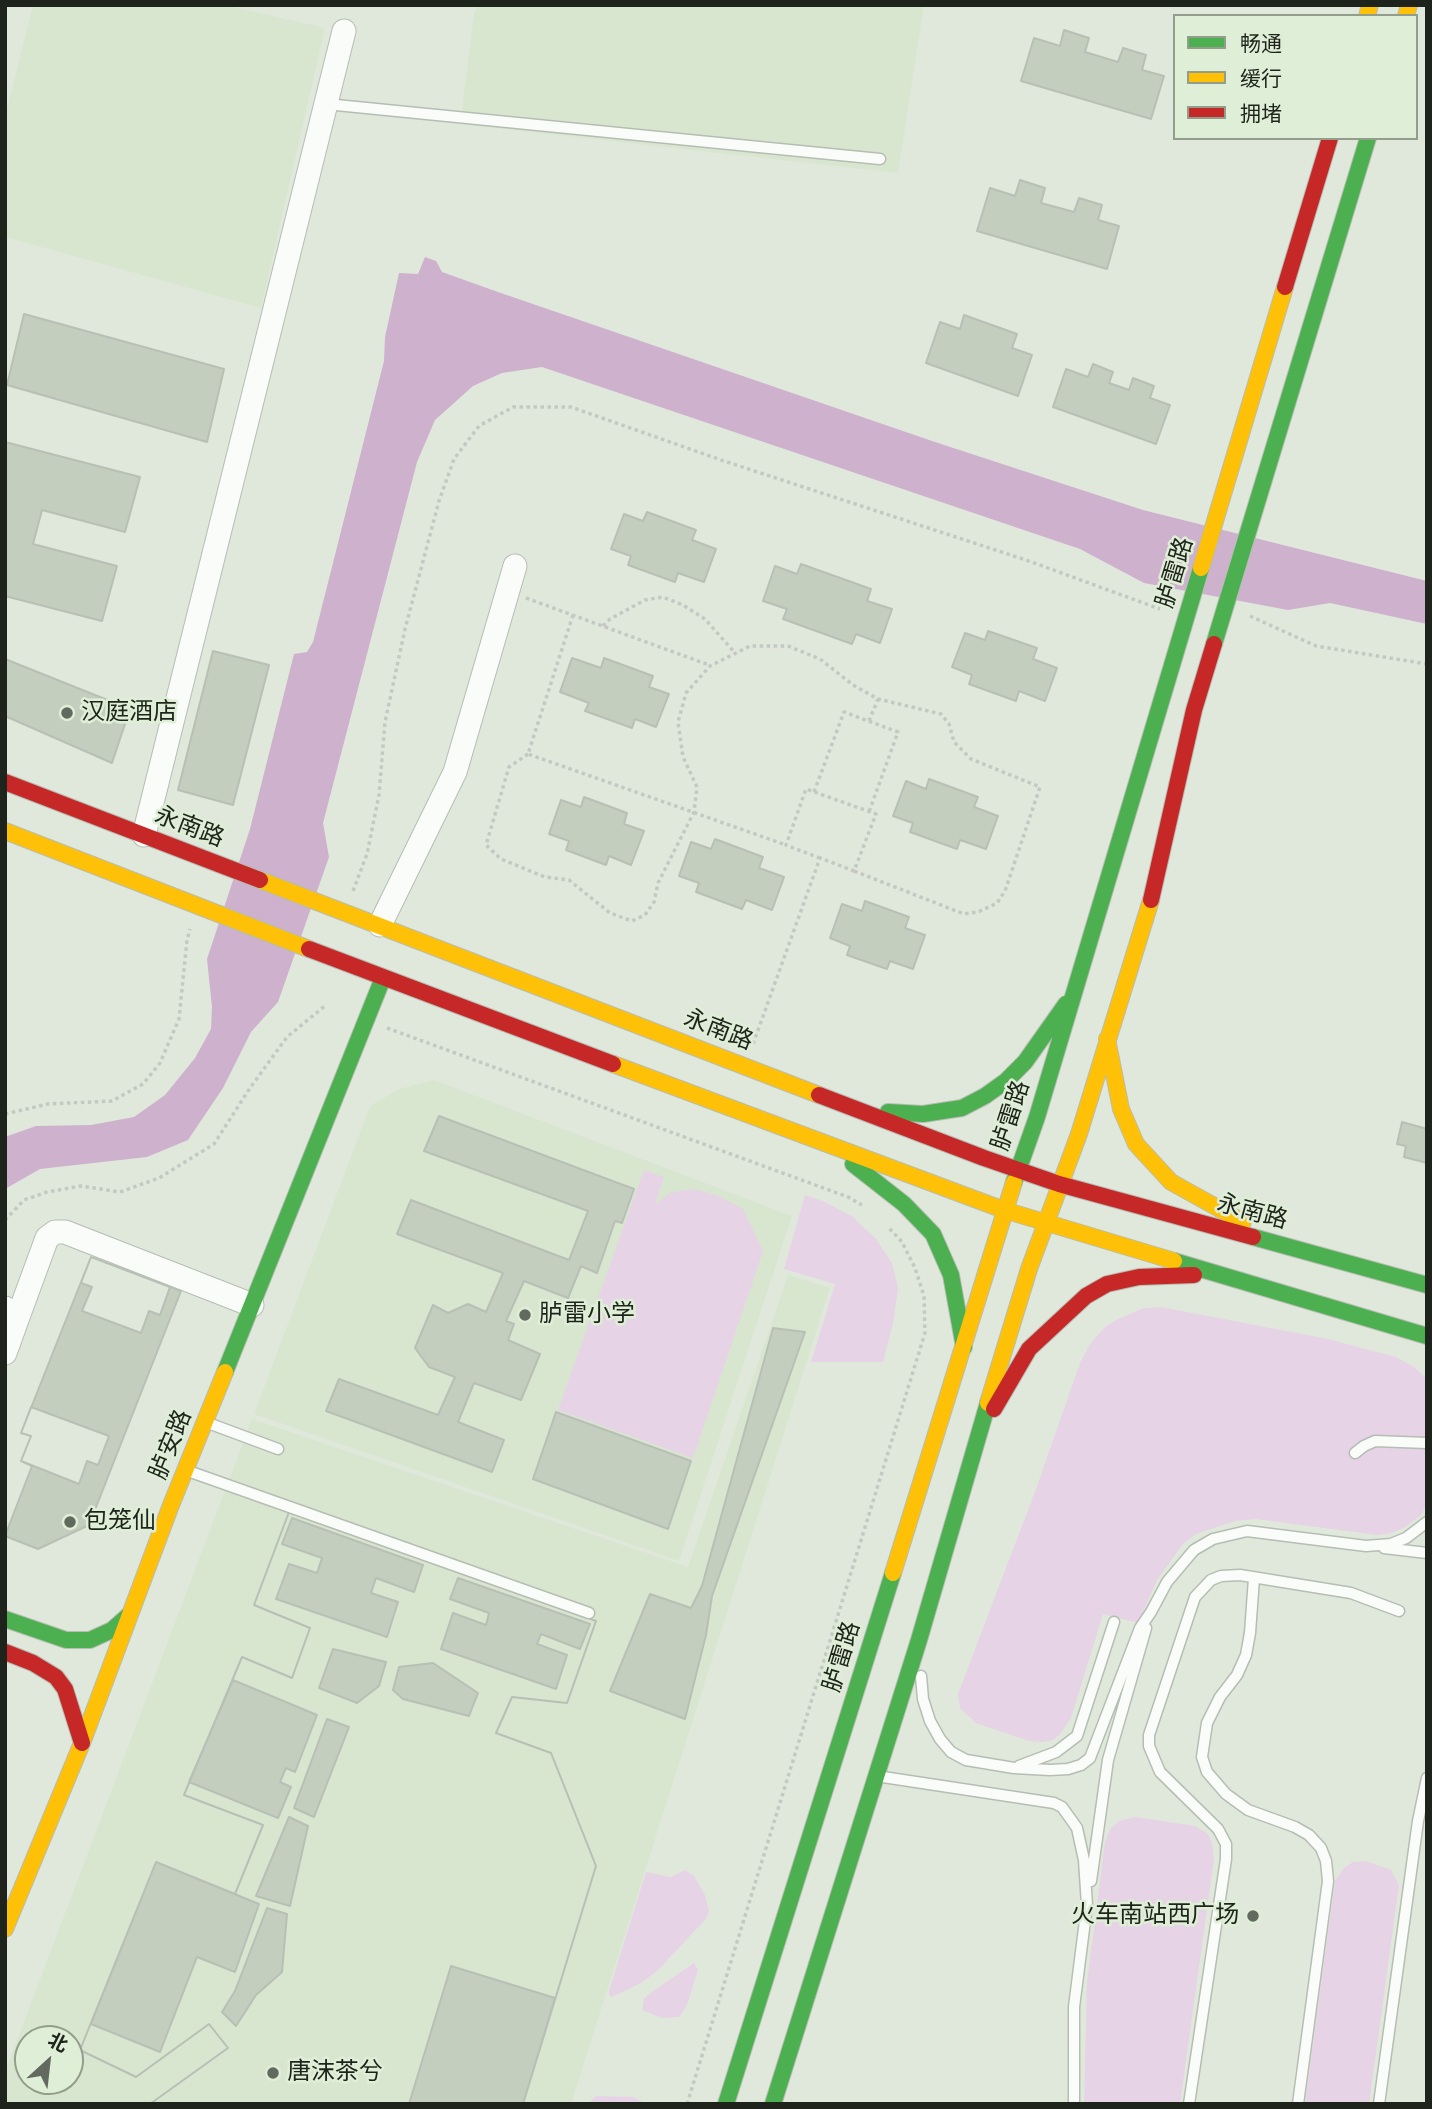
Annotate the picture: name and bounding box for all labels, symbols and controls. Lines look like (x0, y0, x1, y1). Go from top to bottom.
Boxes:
legend (1173, 14, 1418, 140)
text: 畅通 (1240, 29, 1282, 58)
text: 缓行 (1240, 64, 1282, 93)
text: 拥堵 (1240, 99, 1282, 128)
street label: 胪雷路 (1152, 534, 1200, 612)
place label: 汉庭酒店 (81, 699, 177, 727)
marker: 汉庭酒店 (59, 705, 75, 721)
street label: 永南路 (150, 802, 228, 854)
street label: 永南路 (679, 1005, 757, 1057)
street label: 胪雷路 (987, 1077, 1037, 1155)
street label: 永南路 (1213, 1190, 1291, 1236)
place label: 胪雷小学 (539, 1301, 635, 1329)
marker: 胪雷小学 (517, 1307, 533, 1323)
street label: 胪安路 (145, 1406, 199, 1484)
place label: 包笼仙 (84, 1508, 156, 1536)
marker: 包笼仙 (62, 1514, 78, 1530)
street label: 胪雷路 (819, 1618, 867, 1696)
place label: 火车南站西广场 (1071, 1902, 1239, 1930)
marker: 火车南站西广场 (1245, 1908, 1261, 1924)
north arrow (14, 2025, 84, 2095)
text: 北 (43, 2026, 72, 2059)
place label: 唐沫茶兮 (287, 2059, 383, 2087)
marker: 唐沫茶兮 (265, 2065, 281, 2081)

